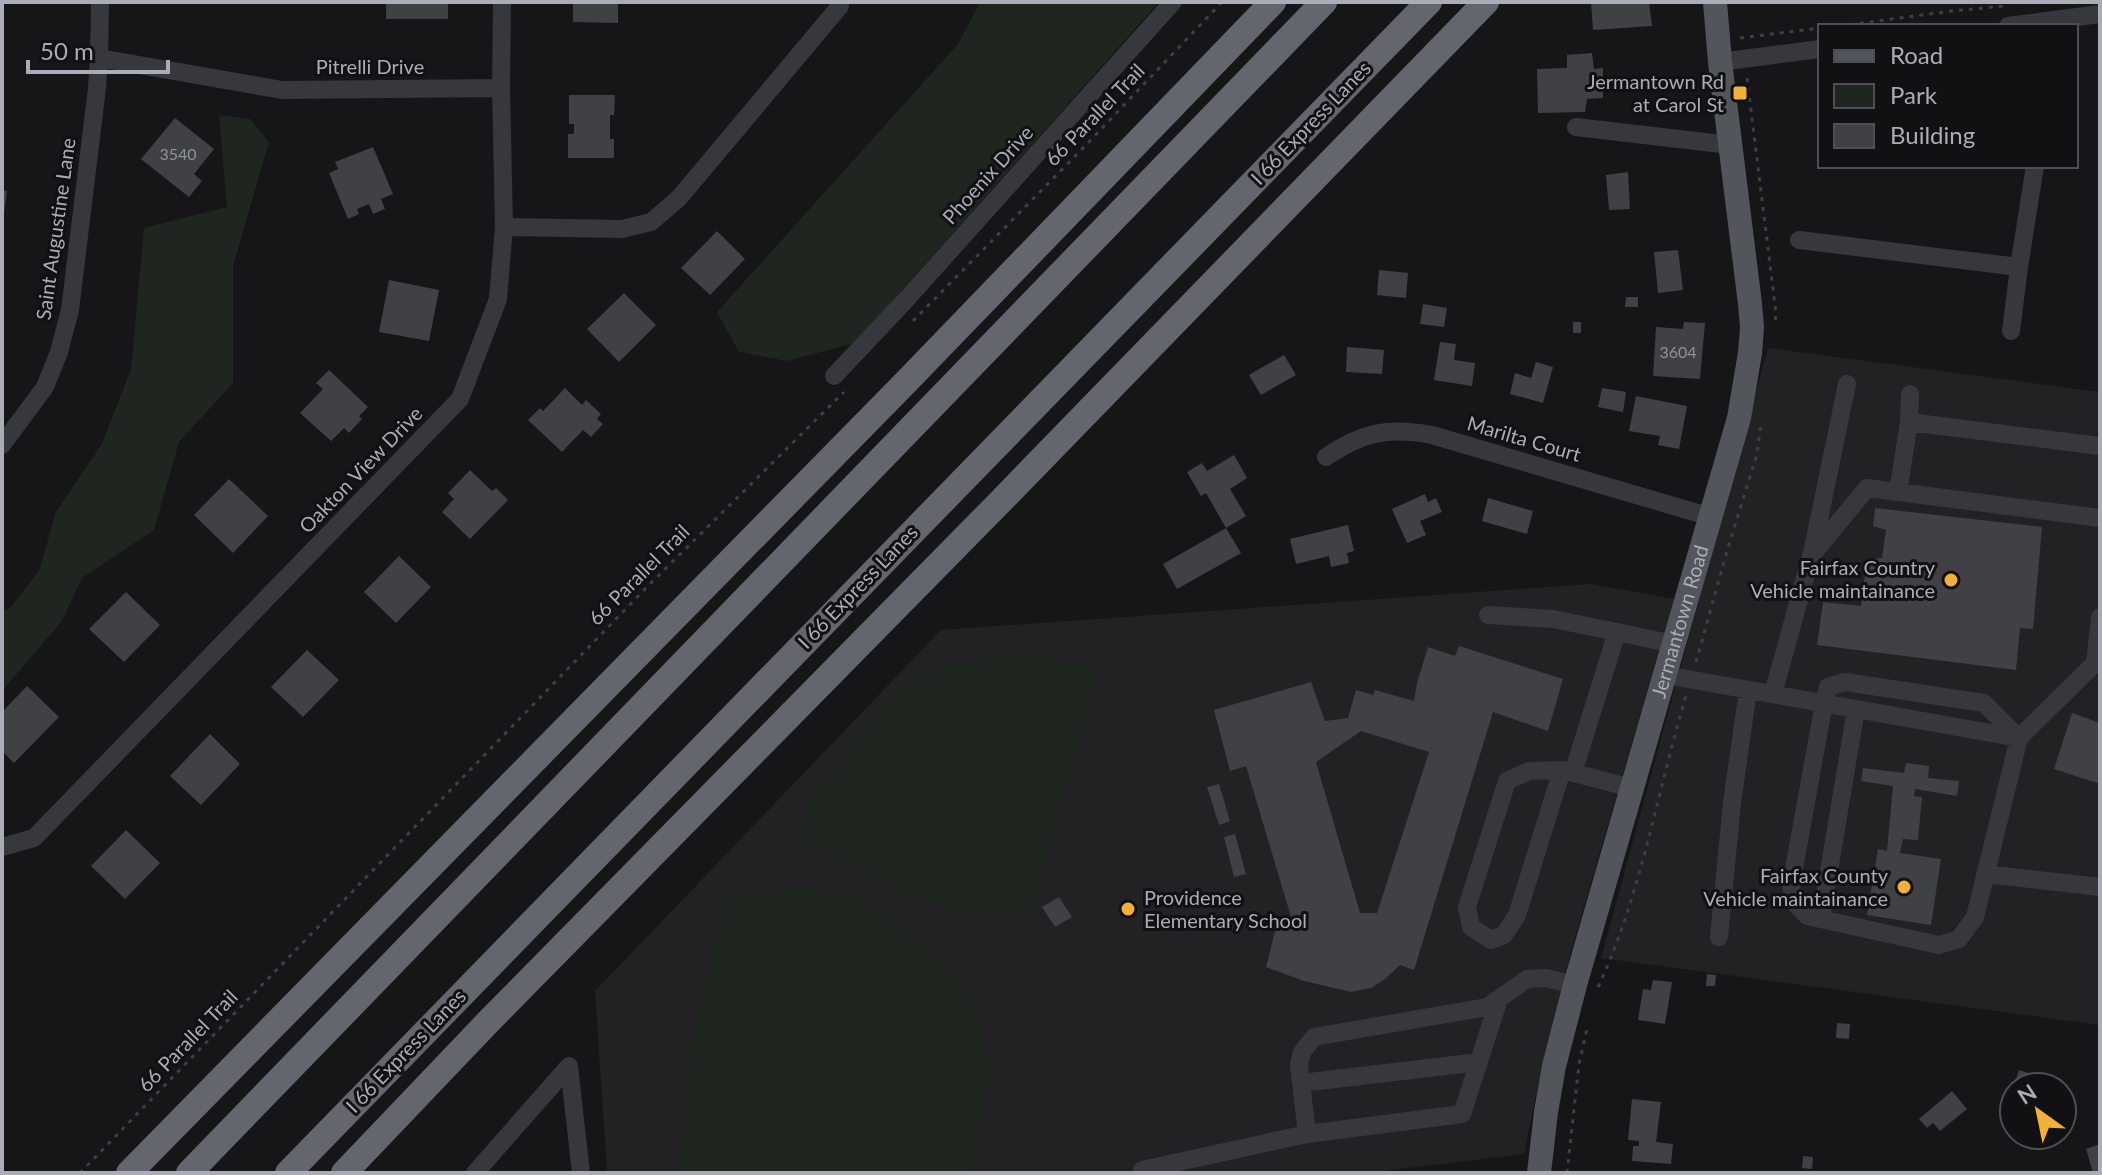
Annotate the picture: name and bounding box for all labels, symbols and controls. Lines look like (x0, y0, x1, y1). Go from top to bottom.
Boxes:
scale bar (28, 24, 168, 74)
legend (1818, 24, 2078, 168)
text: 50 m (40, 36, 94, 65)
text: Road (1890, 40, 1943, 69)
street label: Pitrelli Drive (316, 54, 424, 78)
street label: I 66 Express Lanes (1245, 56, 1375, 189)
street label: 66 Parallel Trail (1040, 58, 1149, 170)
place label: Jermantown Rd at Carol St (1587, 69, 1724, 116)
text: Park (1890, 80, 1938, 109)
marker: Jermantown Rd at Carol St (1731, 84, 1749, 102)
street label: Phoenix Drive (937, 120, 1038, 228)
text: Building (1890, 120, 1975, 149)
street label: Saint Augustine Lane (30, 136, 80, 322)
house number: 3540 (159, 144, 197, 163)
house number: 3604 (1659, 342, 1697, 361)
street label: Oakton View Drive (294, 401, 427, 538)
street label: Marilta Court (1465, 410, 1584, 466)
street label: 66 Parallel Trail (583, 519, 694, 630)
street label: I 66 Express Lanes (792, 520, 922, 653)
street label: Jermantown Road (1646, 542, 1713, 701)
place label: Fairfax Country Vehicle maintainance (1750, 555, 1936, 602)
marker: Fairfax Country Vehicle maintainance (1942, 571, 1960, 589)
place label: Fairfax County Vehicle maintainance (1703, 863, 1889, 910)
marker: Fairfax County Vehicle maintainance (1895, 878, 1913, 896)
place label: Providence Elementary School (1144, 885, 1307, 932)
marker: Providence Elementary School (1119, 900, 1137, 918)
street label: 66 Parallel Trail (133, 984, 242, 1096)
street label: I 66 Express Lanes (340, 984, 470, 1117)
north arrow (1998, 1071, 2078, 1151)
text: N (2012, 1078, 2041, 1110)

